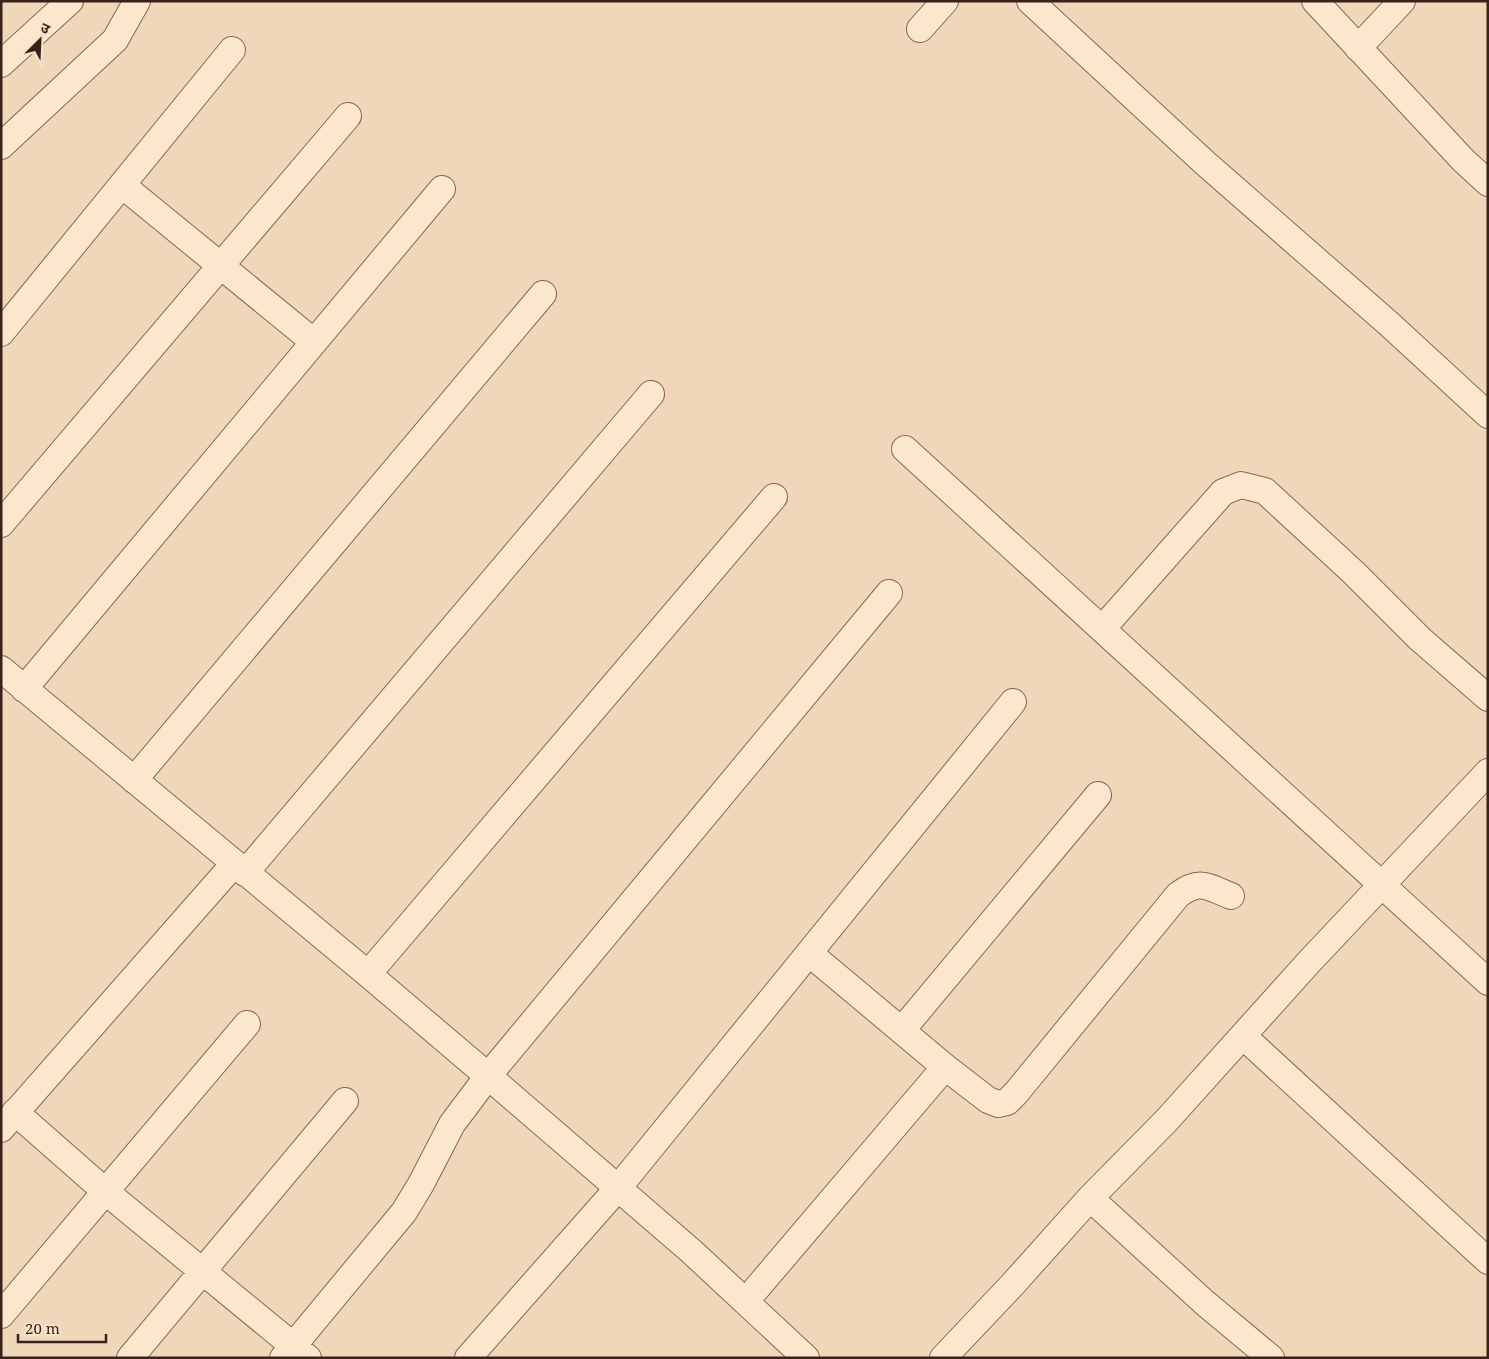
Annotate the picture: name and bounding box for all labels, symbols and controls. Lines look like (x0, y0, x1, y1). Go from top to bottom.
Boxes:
north arrow (15, 15, 65, 65)
text: उ (38, 17, 54, 38)
scale bar (18, 1312, 105, 1344)
text: 20 m (25, 1318, 60, 1338)

